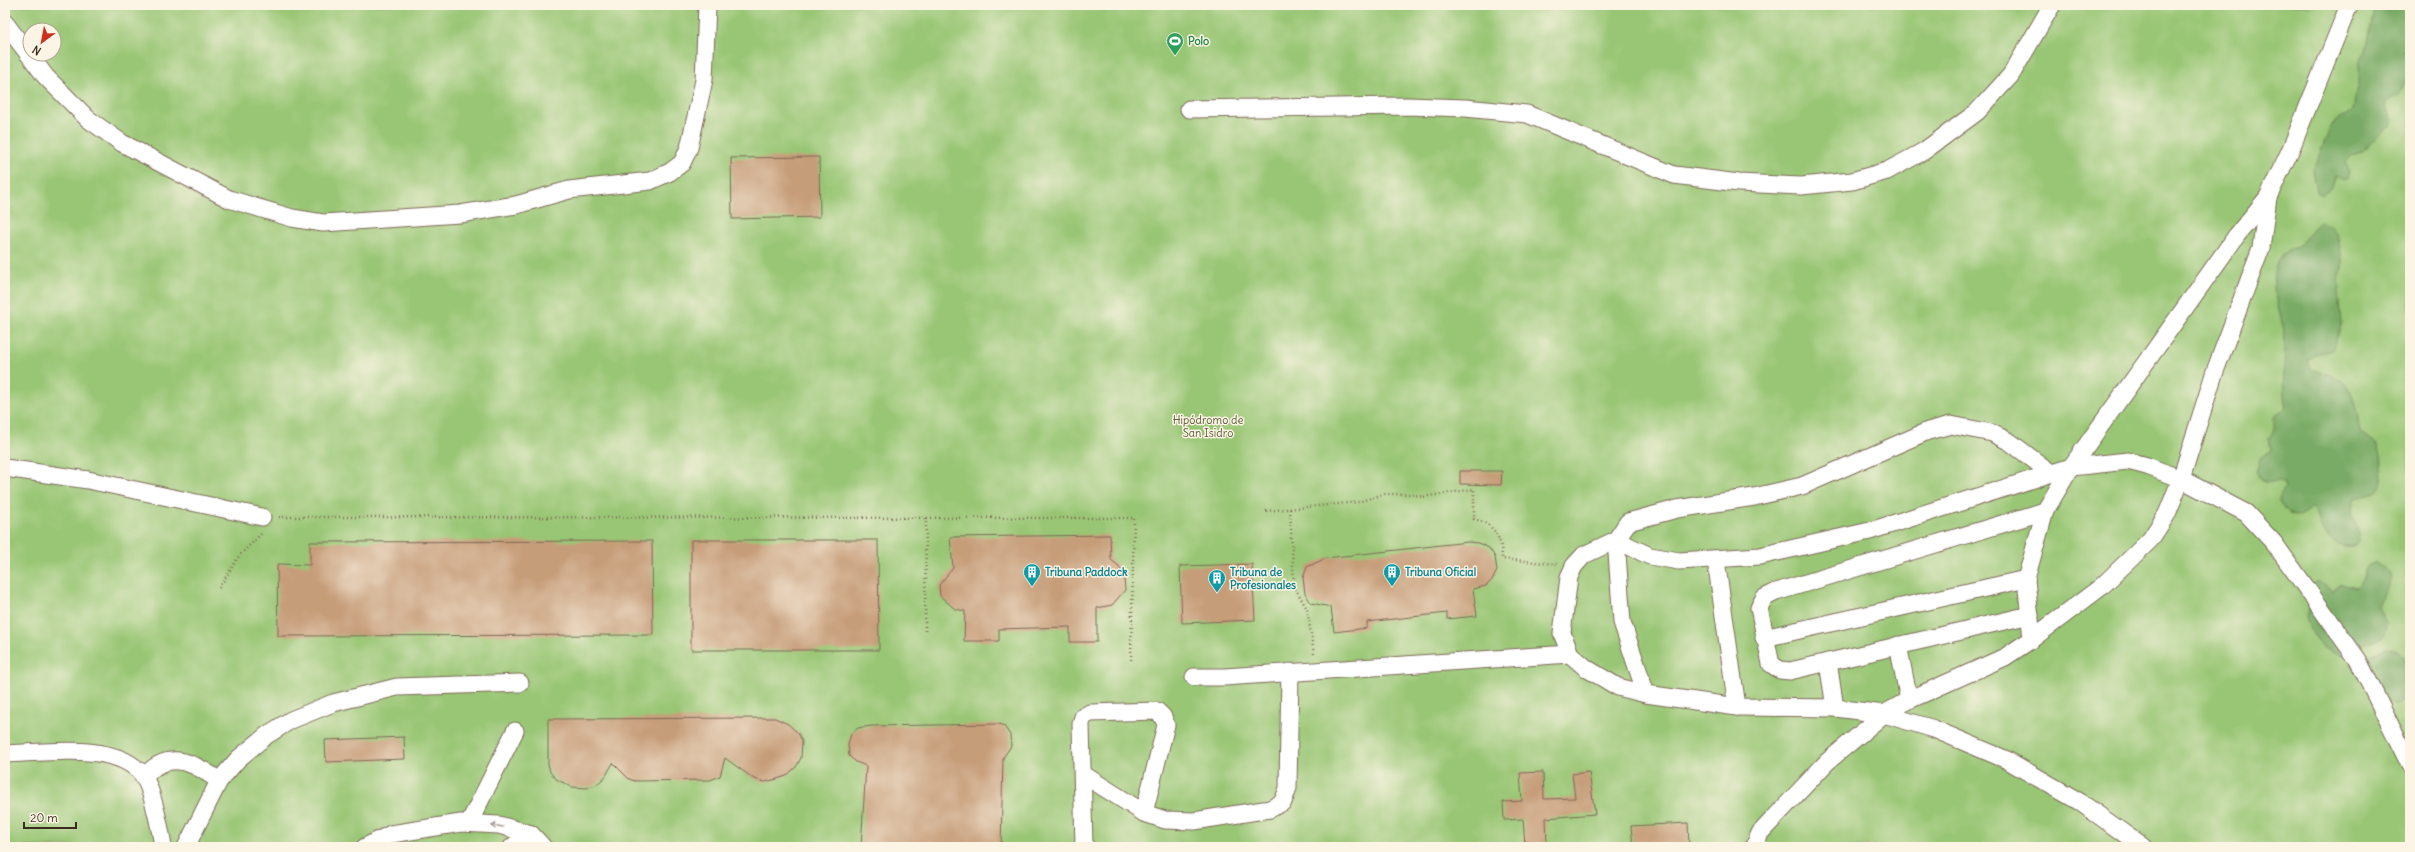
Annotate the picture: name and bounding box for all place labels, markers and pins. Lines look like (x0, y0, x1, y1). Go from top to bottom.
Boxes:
sports icon: Polo (1165, 31, 1185, 56)
place label: Polo (1188, 34, 1209, 48)
building icon: Tribuna Paddock (1022, 562, 1042, 587)
building icon: Tribuna Oficial (1382, 562, 1402, 587)
place label: Tribuna Paddock (1045, 565, 1128, 579)
place label: Tribuna de Profesionales (1230, 565, 1296, 592)
place label: Tribuna Oficial (1405, 565, 1476, 579)
building icon: Tribuna de Profesionales (1207, 568, 1227, 593)

